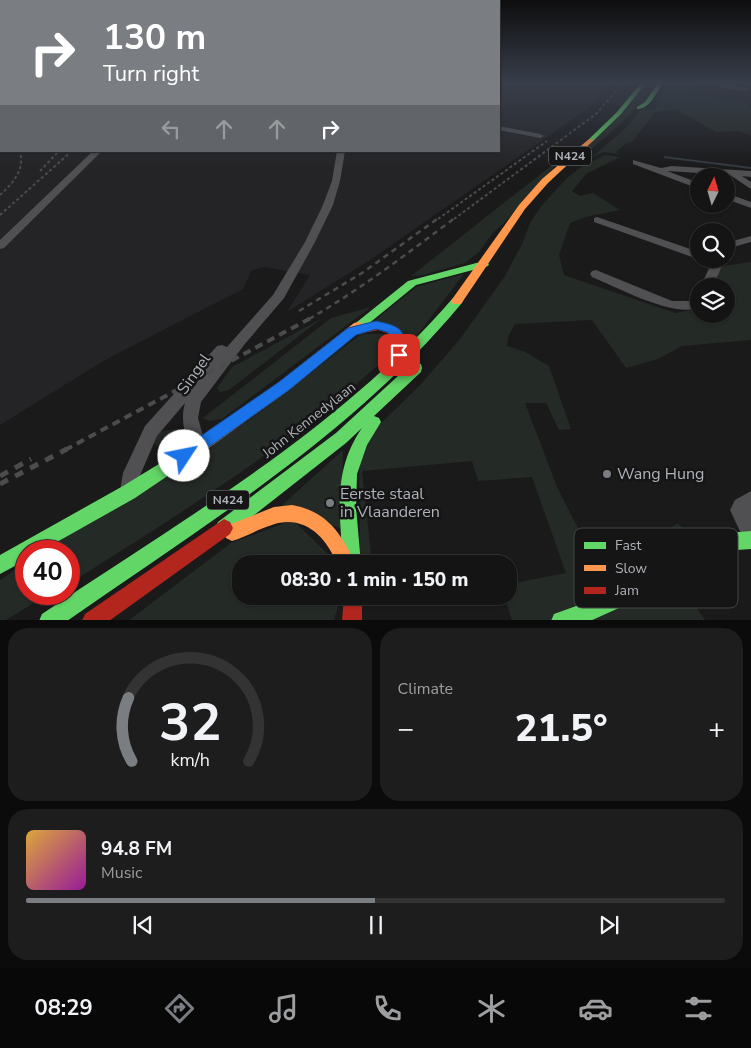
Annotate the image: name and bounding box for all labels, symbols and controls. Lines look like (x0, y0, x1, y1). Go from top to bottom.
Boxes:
text: 130 m (103, 14, 206, 61)
icon: right (20, 20, 85, 85)
text: Turn right (103, 59, 199, 89)
icon: left (157, 115, 185, 143)
icon: ahead (210, 115, 238, 143)
icon: ahead (263, 115, 291, 143)
icon: right (316, 115, 344, 143)
road number: N424 (549, 146, 591, 166)
north arrow (690, 168, 735, 212)
map controls (690, 168, 735, 323)
button: search (690, 223, 735, 268)
button: layers (690, 278, 735, 323)
pin (378, 334, 420, 376)
icon: arrive (385, 341, 413, 369)
street label: Singel (172, 349, 216, 399)
street label: John Kennedylaan (258, 378, 360, 463)
position arrow (157, 429, 209, 481)
place label: Wang Hung (617, 463, 704, 485)
marker: Wang Hung (601, 468, 613, 480)
place label: Eerste staal in Vlaanderen (340, 483, 440, 523)
road number: N424 (207, 490, 249, 510)
marker: Eerste staal in Vlaanderen (324, 497, 336, 509)
legend (574, 528, 738, 608)
text: Fast (615, 536, 641, 555)
speed limit sign: 40 (15, 540, 80, 605)
text: Slow (615, 559, 647, 578)
text: 08:30 · 1 min · 150 m (281, 567, 468, 593)
text: Jam (614, 581, 639, 600)
text: Climate (398, 678, 453, 700)
text: 32 (159, 687, 221, 758)
text: 21.5° (515, 703, 608, 754)
text: − (398, 710, 414, 748)
text: + (708, 710, 725, 748)
text: km/h (170, 748, 209, 772)
text: 94.8 FM (101, 836, 172, 862)
text: Music (101, 862, 142, 884)
icon: previous (129, 911, 157, 939)
icon: pause (362, 911, 390, 939)
icon: next (595, 911, 623, 939)
icon: directions (162, 991, 197, 1026)
icon: music (266, 991, 301, 1026)
icon: phone (370, 991, 405, 1026)
icon: climate (474, 991, 509, 1026)
icon: car (578, 991, 613, 1026)
icon: filters (681, 991, 716, 1026)
text: 08:29 (34, 993, 93, 1023)

